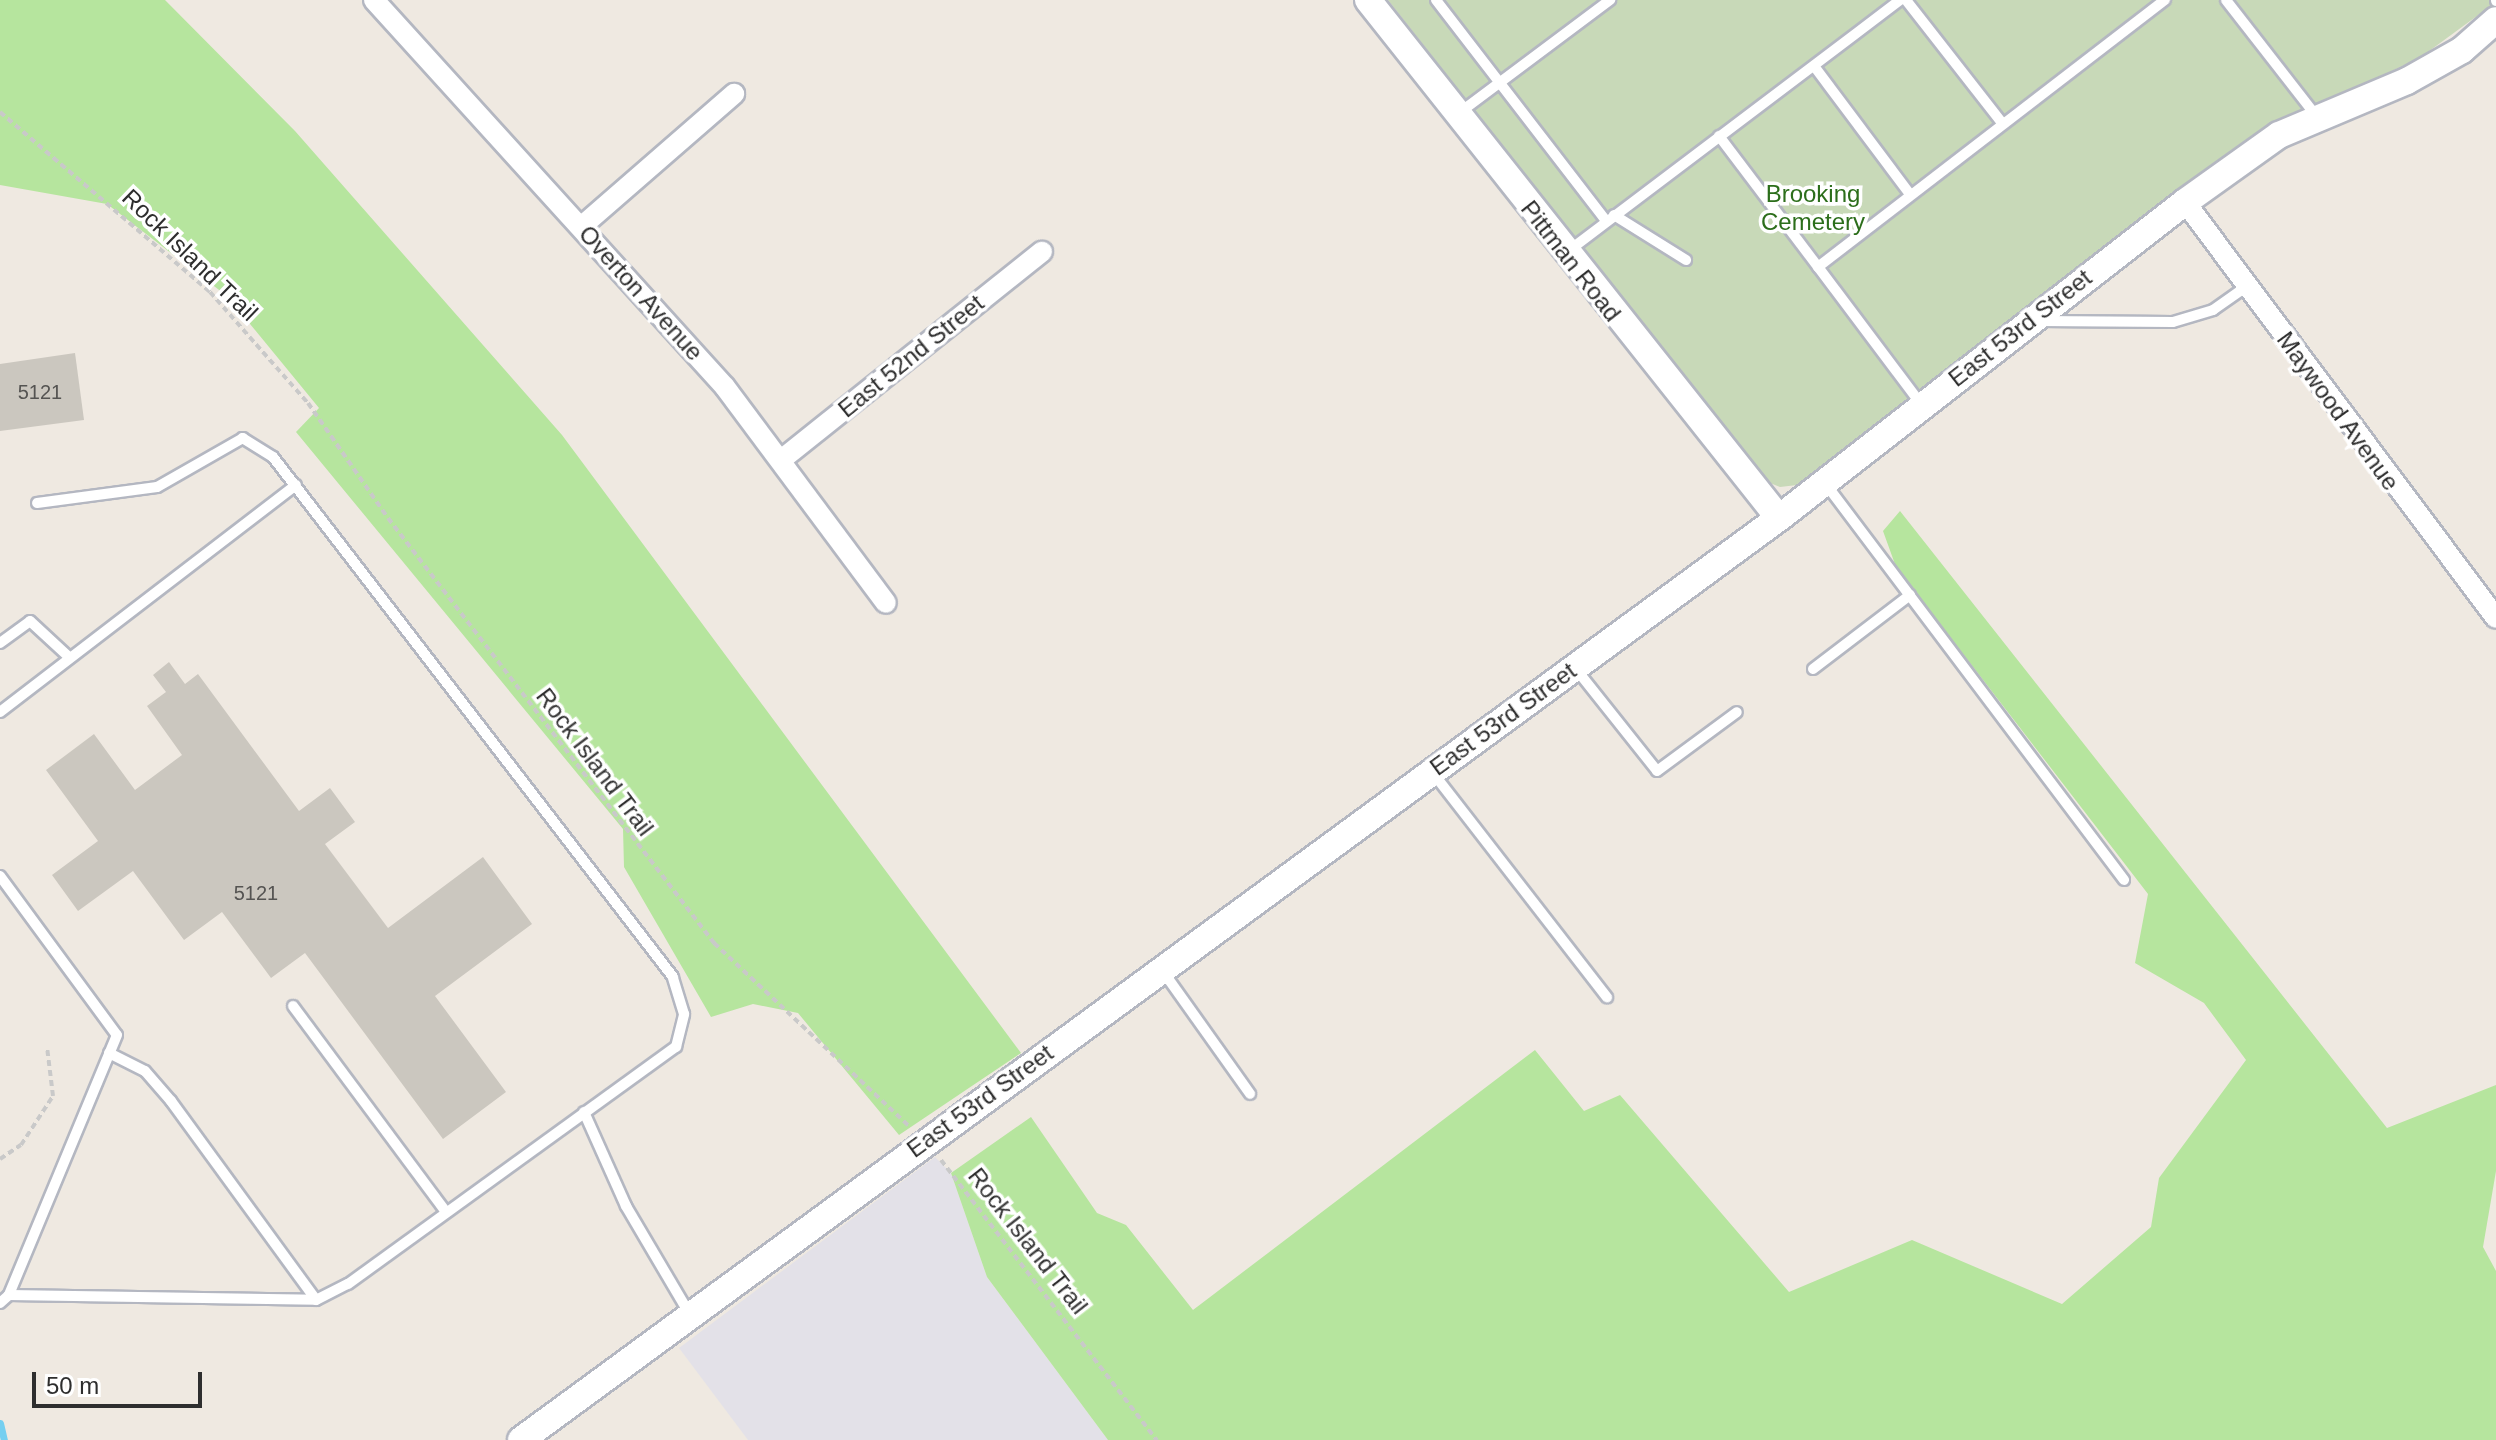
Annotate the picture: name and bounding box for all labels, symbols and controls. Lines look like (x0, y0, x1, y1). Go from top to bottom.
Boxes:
park label: Brooking Cemetery (1761, 180, 1865, 236)
street label: Rock Island Trail (116, 183, 264, 327)
street label: Pittman Road (1515, 195, 1627, 327)
street label: Overton Avenue (572, 219, 710, 367)
street label: East 53rd Street (1943, 263, 2097, 393)
street label: East 52nd Street (832, 289, 990, 423)
street label: Maywood Avenue (2270, 326, 2406, 496)
house number: 5121 (18, 380, 62, 404)
street label: East 53rd Street (1424, 656, 1582, 782)
street label: Rock Island Trail (530, 682, 660, 842)
house number: 5121 (234, 881, 278, 905)
street label: East 53rd Street (901, 1038, 1059, 1164)
street label: Rock Island Trail (962, 1162, 1094, 1320)
scale bar (36, 1356, 206, 1406)
text: 50 m (46, 1372, 99, 1399)

